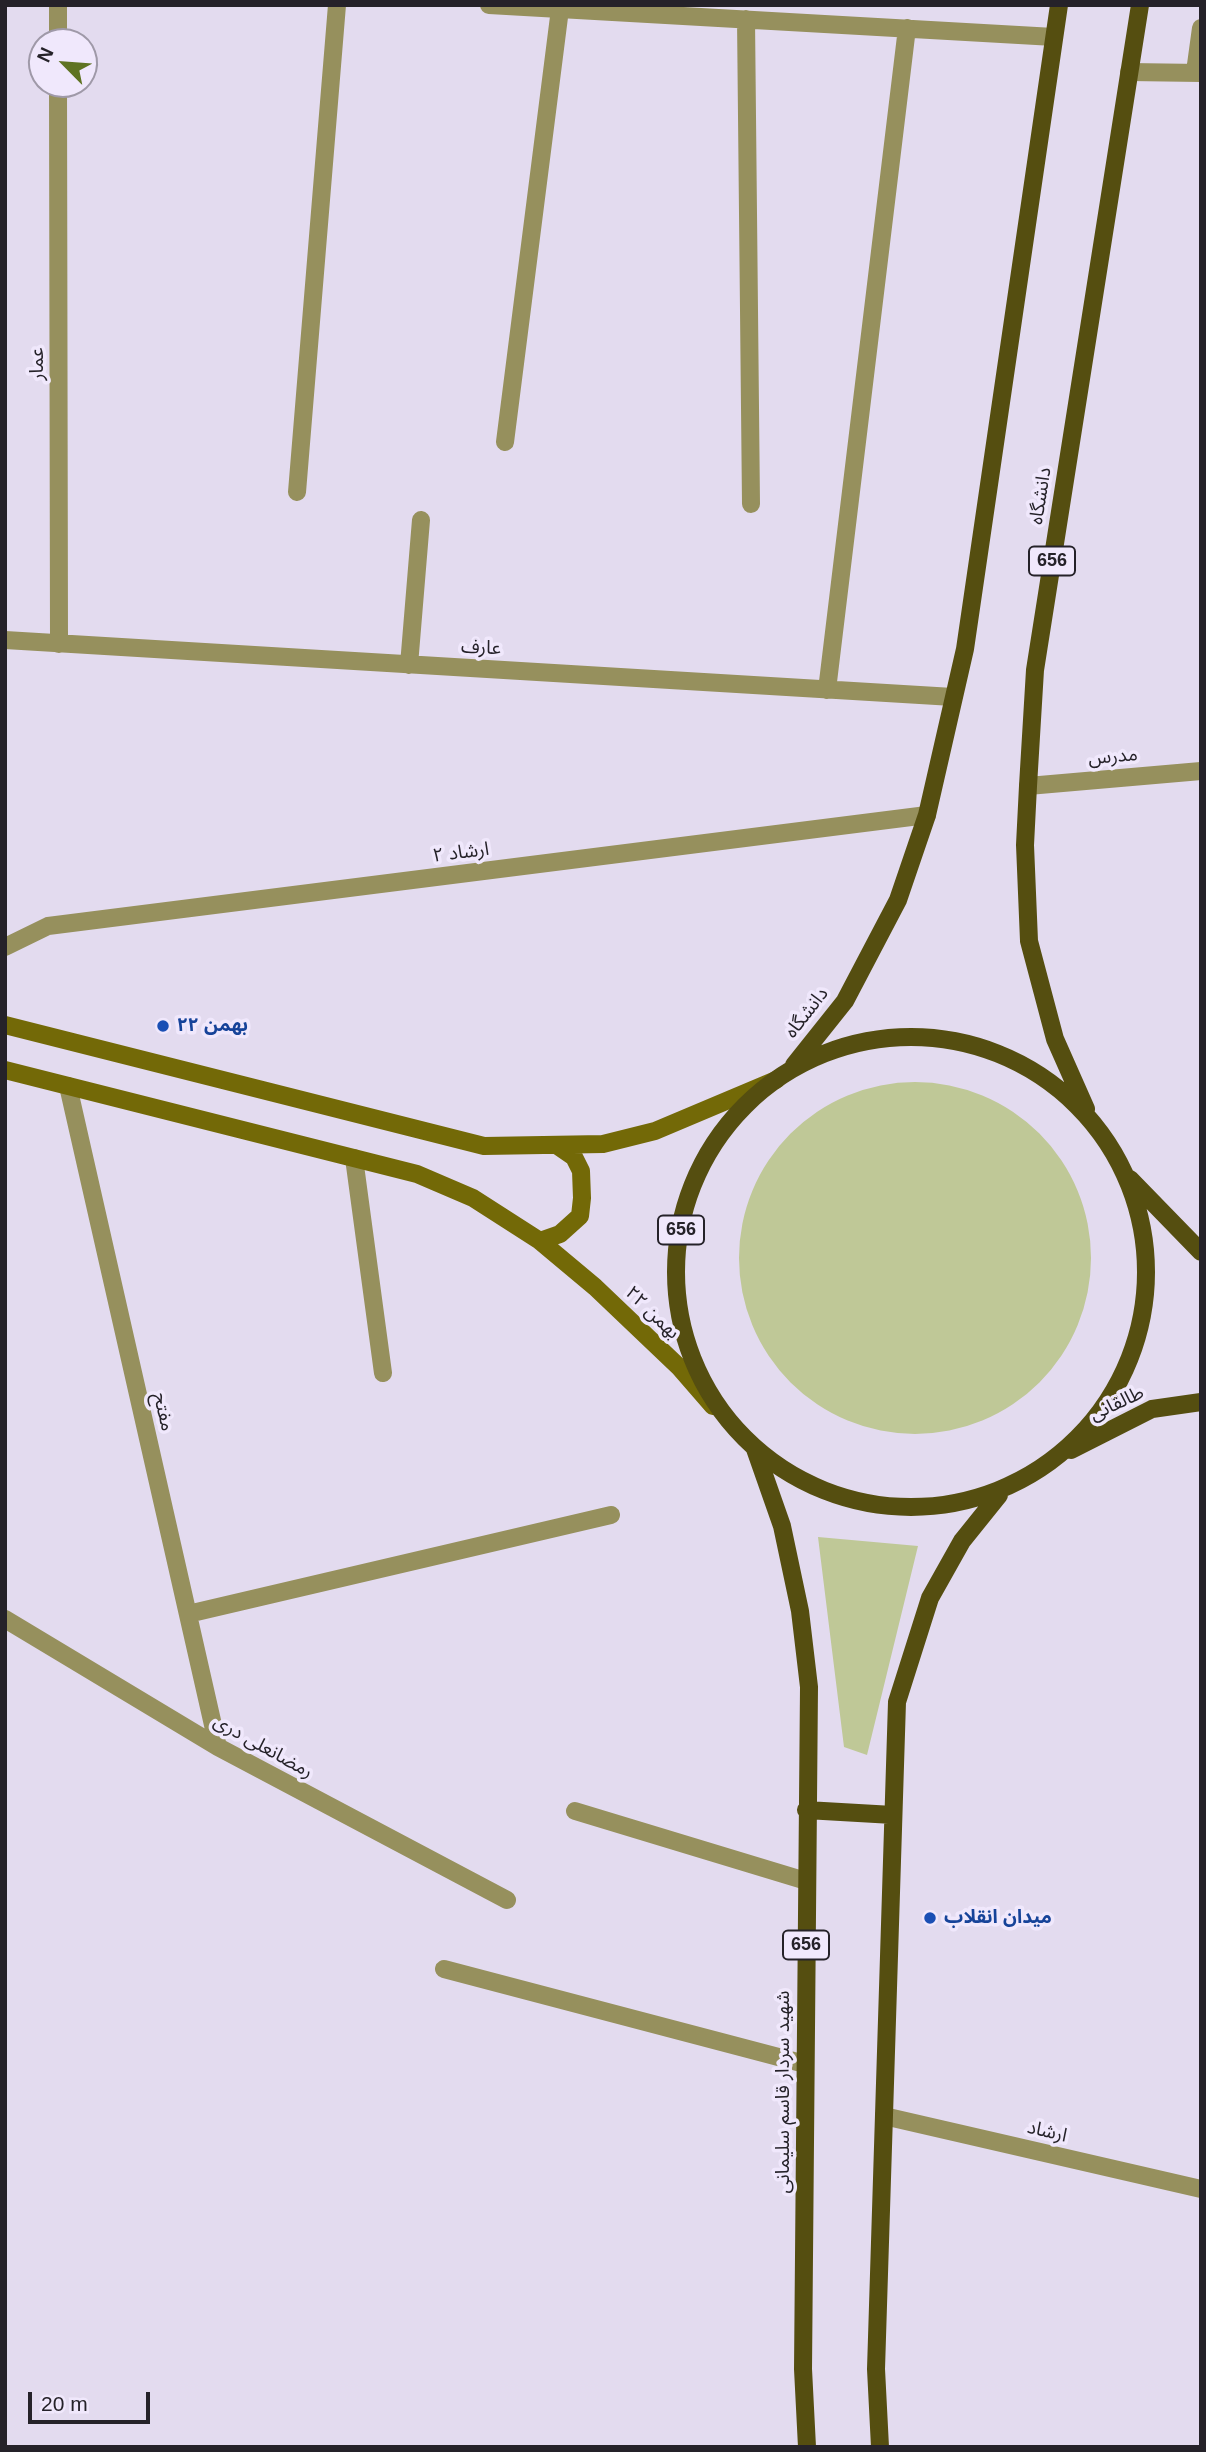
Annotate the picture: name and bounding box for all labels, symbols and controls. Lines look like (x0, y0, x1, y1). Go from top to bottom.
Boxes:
north arrow (28, 28, 98, 98)
text: N (33, 44, 58, 65)
street label: عمار (27, 347, 49, 381)
street label: دانشگاه (1025, 466, 1057, 526)
road number: 656 (1029, 546, 1075, 576)
street label: عارف (460, 636, 502, 660)
street label: مدرس (1087, 743, 1139, 771)
street label: ارشاد ۲ (432, 838, 490, 868)
street label: دانشگاه (780, 983, 834, 1043)
place label: ۲۲ بهمن (177, 1015, 248, 1037)
marker: ۲۲ بهمن (155, 1018, 171, 1034)
road number: 656 (658, 1216, 704, 1245)
street label: ۲۲ بهمن (620, 1282, 684, 1344)
street label: طالقانی (1086, 1382, 1148, 1426)
street label: مفتح (148, 1391, 178, 1433)
street label: رمضانعلی دری (209, 1710, 317, 1784)
place label: میدان انقلاب (944, 1907, 1052, 1929)
marker: میدان انقلاب (922, 1910, 938, 1926)
road number: 656 (783, 1930, 829, 1959)
street label: شهید سردار قاسم سلیمانی (773, 1991, 795, 2193)
street label: ارشاد (1025, 2116, 1069, 2148)
scale bar (32, 2378, 154, 2422)
text: 20 m (41, 2392, 88, 2415)

